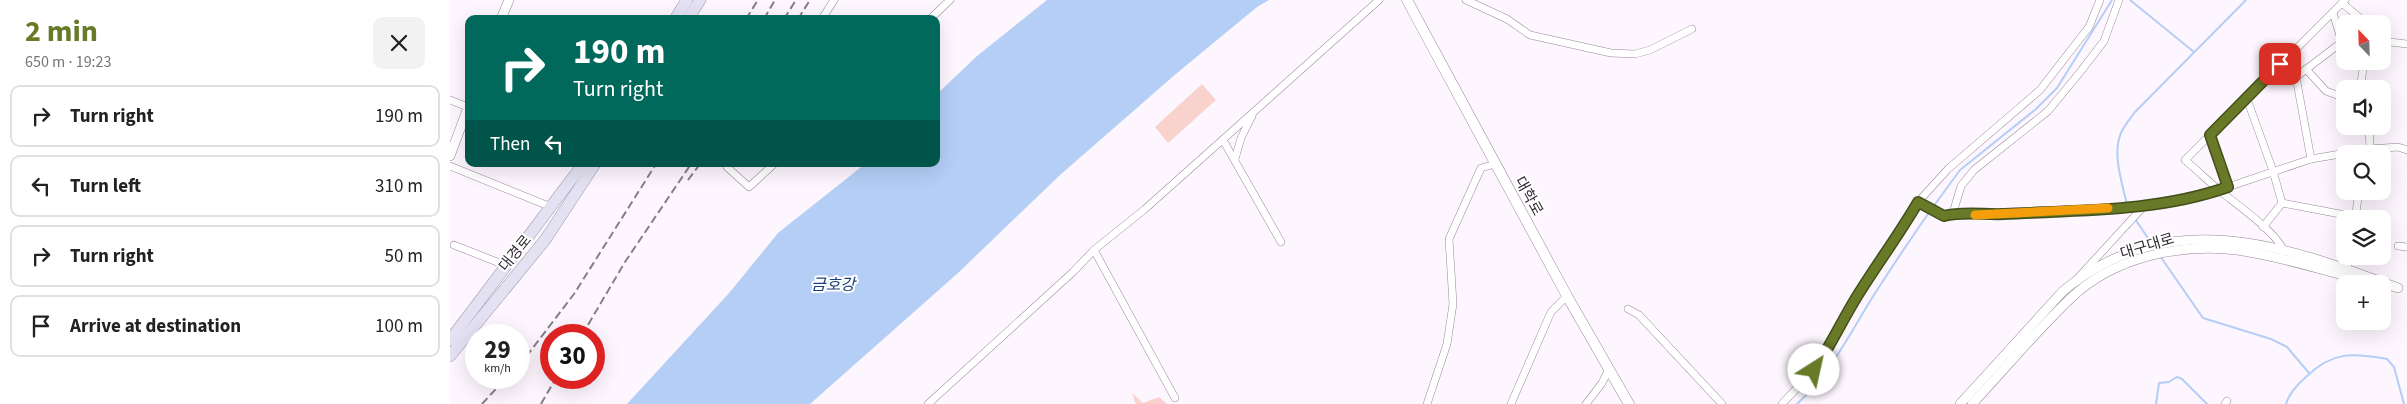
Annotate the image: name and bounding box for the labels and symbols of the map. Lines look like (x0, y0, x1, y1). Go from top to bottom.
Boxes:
north arrow (2336, 15, 2391, 70)
pin (2259, 43, 2301, 85)
street label: 대학로 (1509, 173, 1548, 219)
street label: 대구대로 (2118, 228, 2177, 265)
street label: 대경로 (494, 231, 537, 276)
water label: 금호강 (811, 274, 857, 296)
speed limit sign: 30 (540, 324, 605, 389)
position arrow (1787, 343, 1839, 395)

